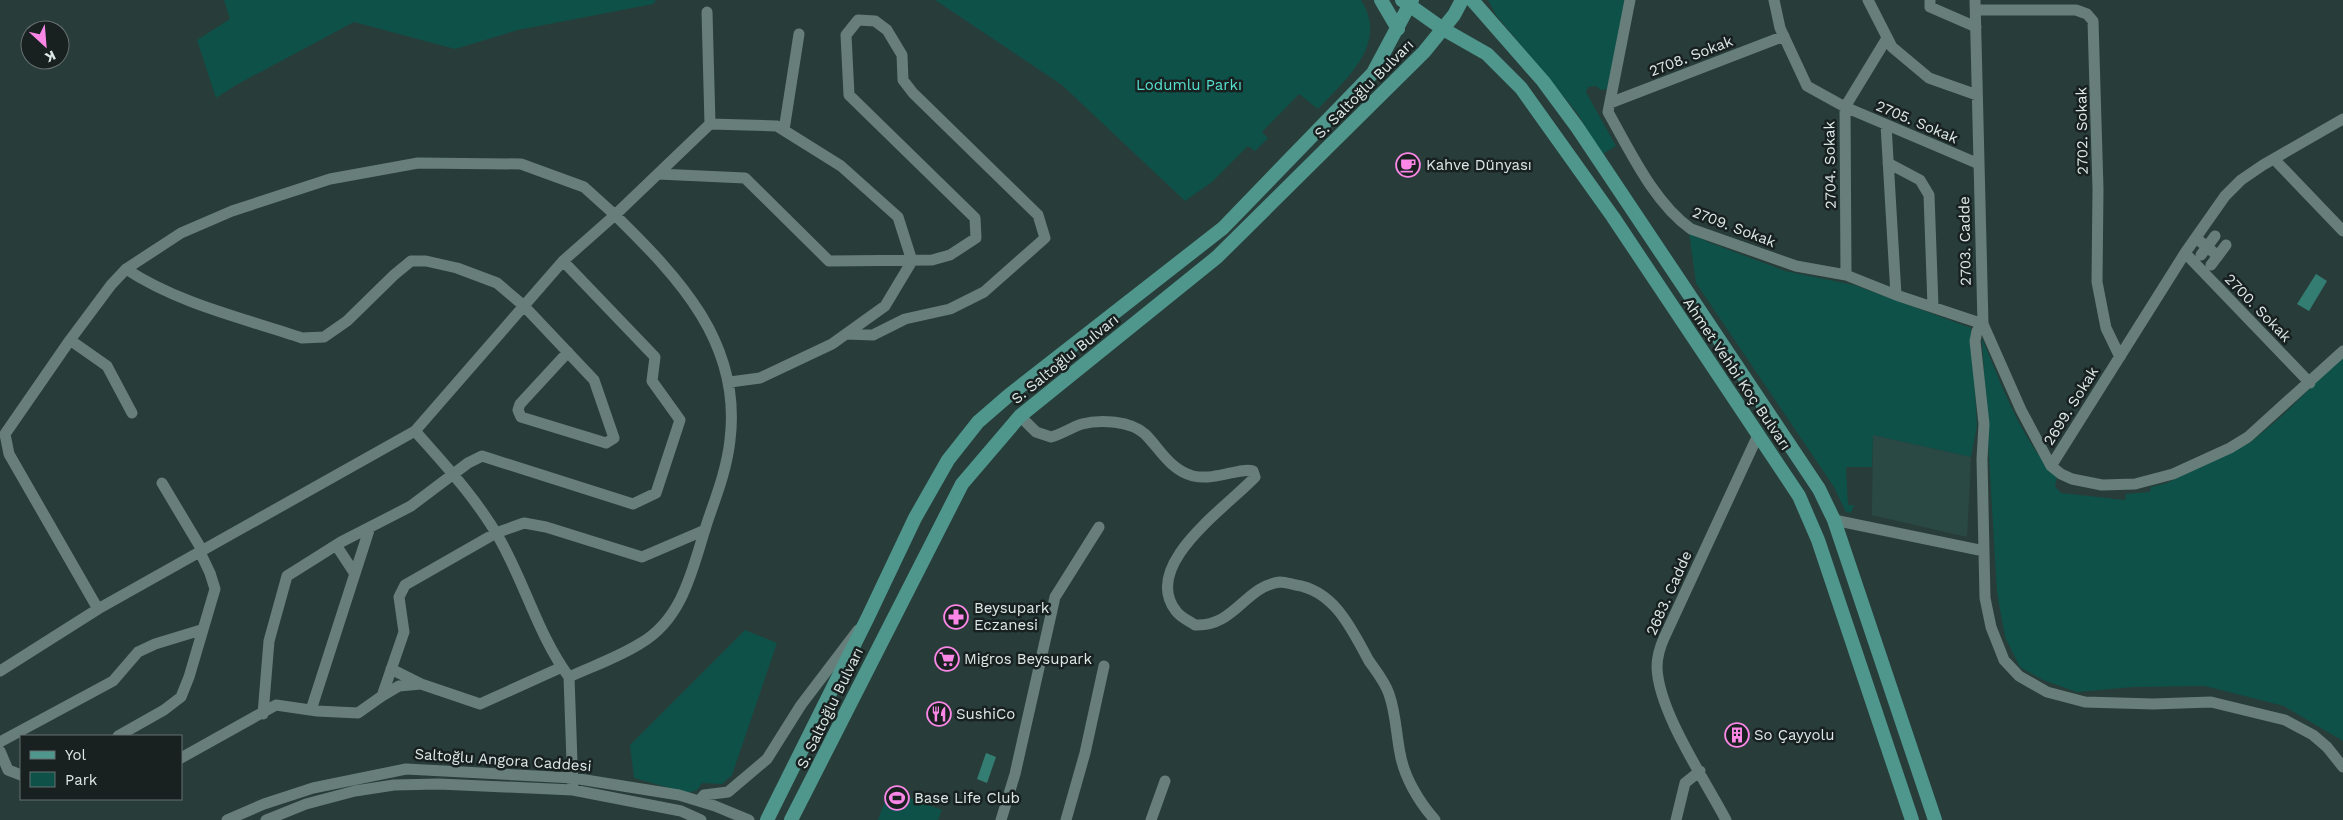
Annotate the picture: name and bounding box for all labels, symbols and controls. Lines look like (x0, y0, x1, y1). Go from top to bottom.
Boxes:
north arrow (20, 20, 70, 70)
street label: 2708. Sokak (1647, 32, 1736, 80)
street label: S. Saltoğlu Bulvarı (1311, 36, 1417, 142)
text: K (43, 47, 59, 66)
park label: Lodumlu Parkı (1136, 76, 1242, 94)
street label: 2702. Sokak (2072, 87, 2092, 175)
street label: 2705. Sokak (1873, 97, 1961, 148)
street label: 2704. Sokak (1820, 120, 1840, 209)
cafe icon: Kahve Dünyası (1395, 152, 1421, 178)
place label: Kahve Dünyası (1426, 156, 1532, 174)
street label: 2703. Cadde (1955, 196, 1975, 286)
street label: 2709. Sokak (1690, 203, 1779, 251)
street label: 2700. Sokak (2221, 270, 2295, 346)
street label: Ahmet Vehbi Koç Bulvarı (1679, 295, 1795, 453)
street label: S. Saltoğlu Bulvarı (1008, 310, 1122, 408)
street label: 2699. Sokak (2040, 363, 2103, 449)
street label: 2683. Cadde (1642, 548, 1696, 638)
place label: Beysupark Eczanesi (974, 599, 1050, 634)
pharmacy icon: Beysupark Eczanesi (943, 604, 969, 630)
street label: S. Saltoğlu Bulvarı (793, 644, 867, 772)
supermarket icon: Migros Beysupark (934, 646, 960, 672)
place label: Migros Beysupark (964, 650, 1092, 668)
restaurant icon: SushiCo (926, 701, 952, 727)
place label: SushiCo (956, 705, 1015, 723)
building icon: So Çayyolu (1724, 722, 1750, 748)
place label: So Çayyolu (1754, 726, 1834, 744)
legend (20, 735, 182, 800)
street label: Saltoğlu Angora Caddesi (414, 745, 592, 775)
text: Yol (65, 746, 87, 764)
text: Park (65, 771, 98, 789)
sports icon: Base Life Club (884, 785, 910, 811)
place label: Base Life Club (914, 789, 1020, 807)

